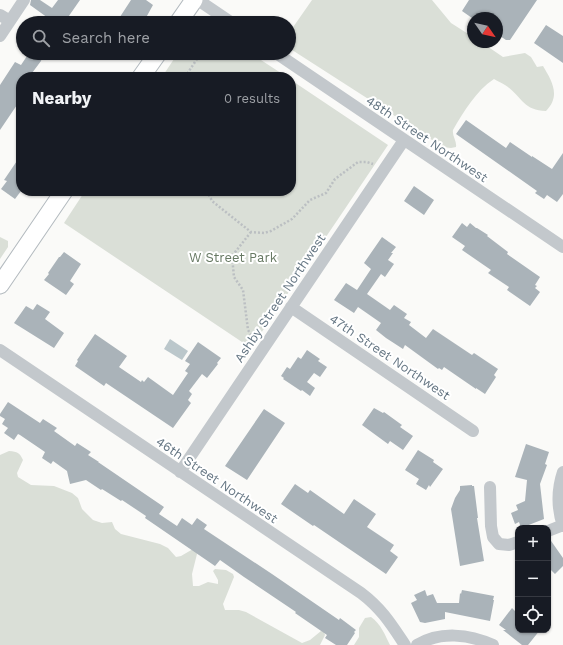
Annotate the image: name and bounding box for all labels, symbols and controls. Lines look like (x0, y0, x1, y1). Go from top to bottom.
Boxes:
north arrow (467, 12, 503, 48)
search box (16, 16, 296, 60)
icon: search (30, 27, 52, 49)
text: Search here (62, 29, 150, 47)
text: Nearby (32, 88, 91, 108)
text: 0 results (224, 91, 280, 106)
street label: 48th Street Northwest (363, 93, 491, 186)
street label: Ashby Street Northwest (231, 230, 329, 365)
park label: W Street Park (189, 250, 278, 265)
street label: 47th Street Northwest (327, 311, 454, 403)
street label: 46th Street Northwest (153, 434, 281, 527)
map controls (515, 525, 551, 633)
button: + (515, 525, 551, 561)
button: − (515, 561, 551, 597)
button: locate (515, 597, 551, 633)

